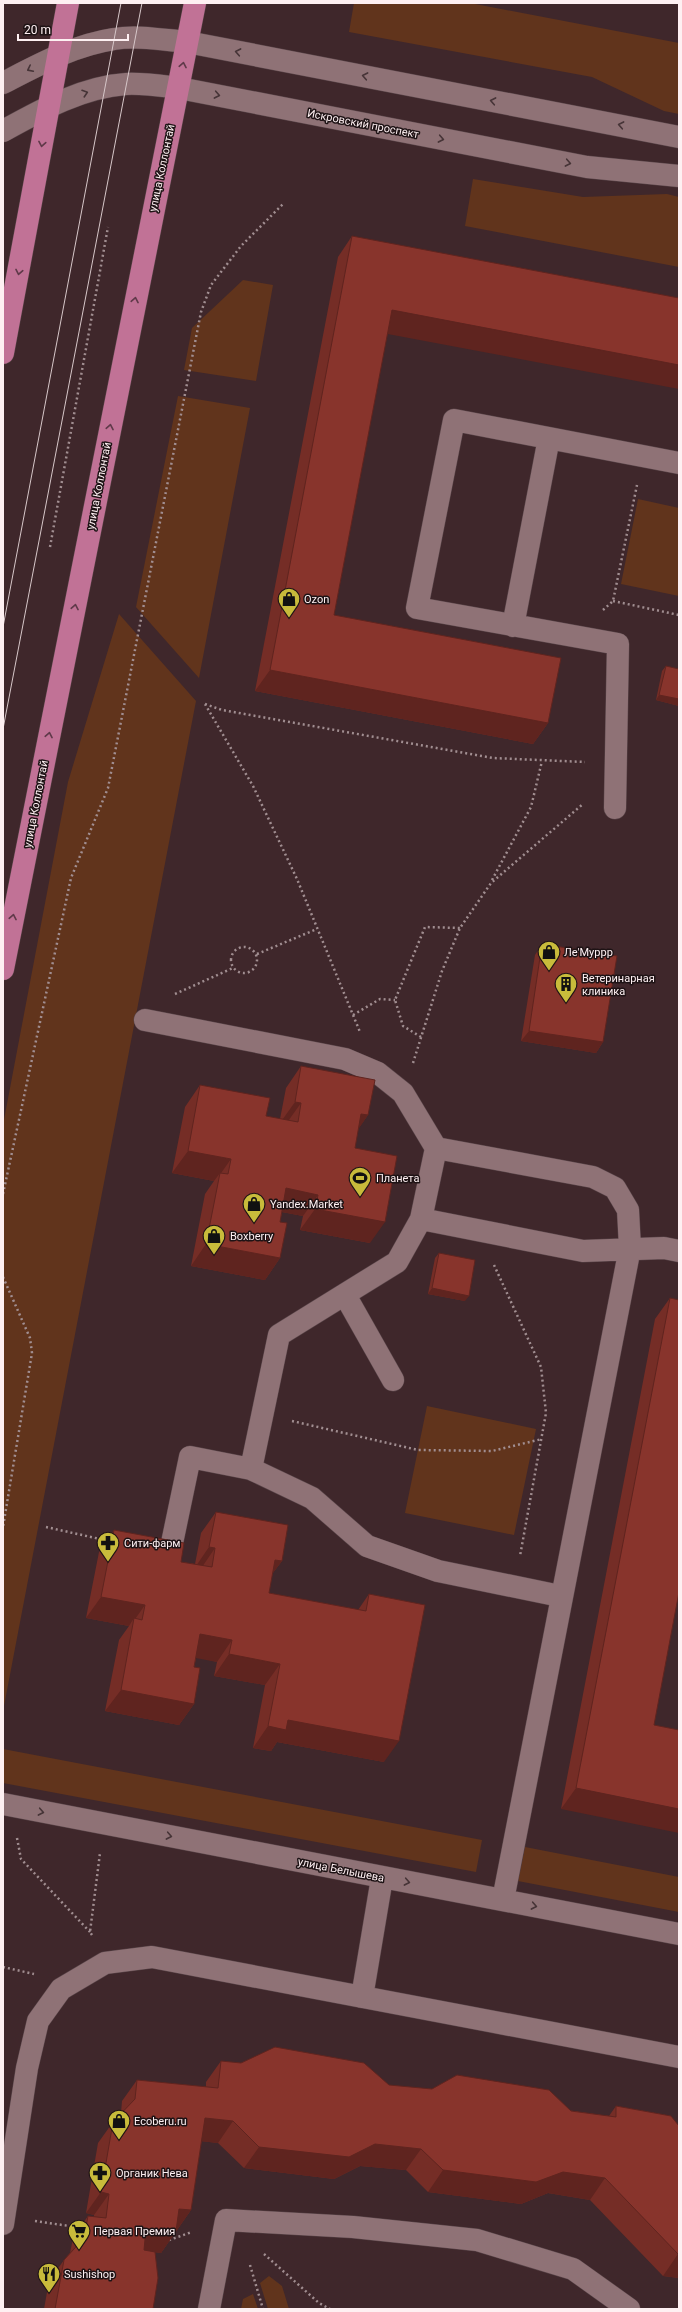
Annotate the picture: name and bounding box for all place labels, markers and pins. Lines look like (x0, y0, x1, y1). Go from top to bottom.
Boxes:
shop icon: Ozon (276, 586, 302, 619)
place label: Ozon (304, 593, 329, 606)
shop icon: Ле'Муррр (536, 939, 562, 972)
place label: Ле'Муррр (564, 946, 613, 959)
building icon: Ветеринарная клиника (553, 971, 579, 1004)
place label: Ветеринарная клиника (582, 972, 655, 998)
sports icon: Планета (347, 1165, 373, 1198)
place label: Планета (376, 1172, 420, 1185)
shop icon: Yandex.Market (241, 1191, 267, 1224)
place label: Yandex.Market (270, 1198, 343, 1211)
shop icon: Boxberry (201, 1223, 227, 1256)
place label: Boxberry (230, 1230, 274, 1243)
pharmacy icon: Сити-фарм (95, 1530, 121, 1563)
place label: Сити-фарм (124, 1537, 181, 1550)
shop icon: Ecoberu.ru (106, 2108, 132, 2141)
place label: Ecoberu.ru (134, 2115, 187, 2128)
pharmacy icon: Органик Нева (87, 2160, 113, 2193)
place label: Органик Нева (116, 2167, 188, 2180)
supermarket icon: Первая Премия (66, 2218, 92, 2251)
place label: Первая Премия (94, 2225, 175, 2238)
restaurant icon: Sushishop (36, 2261, 62, 2294)
place label: Sushishop (64, 2268, 115, 2281)

